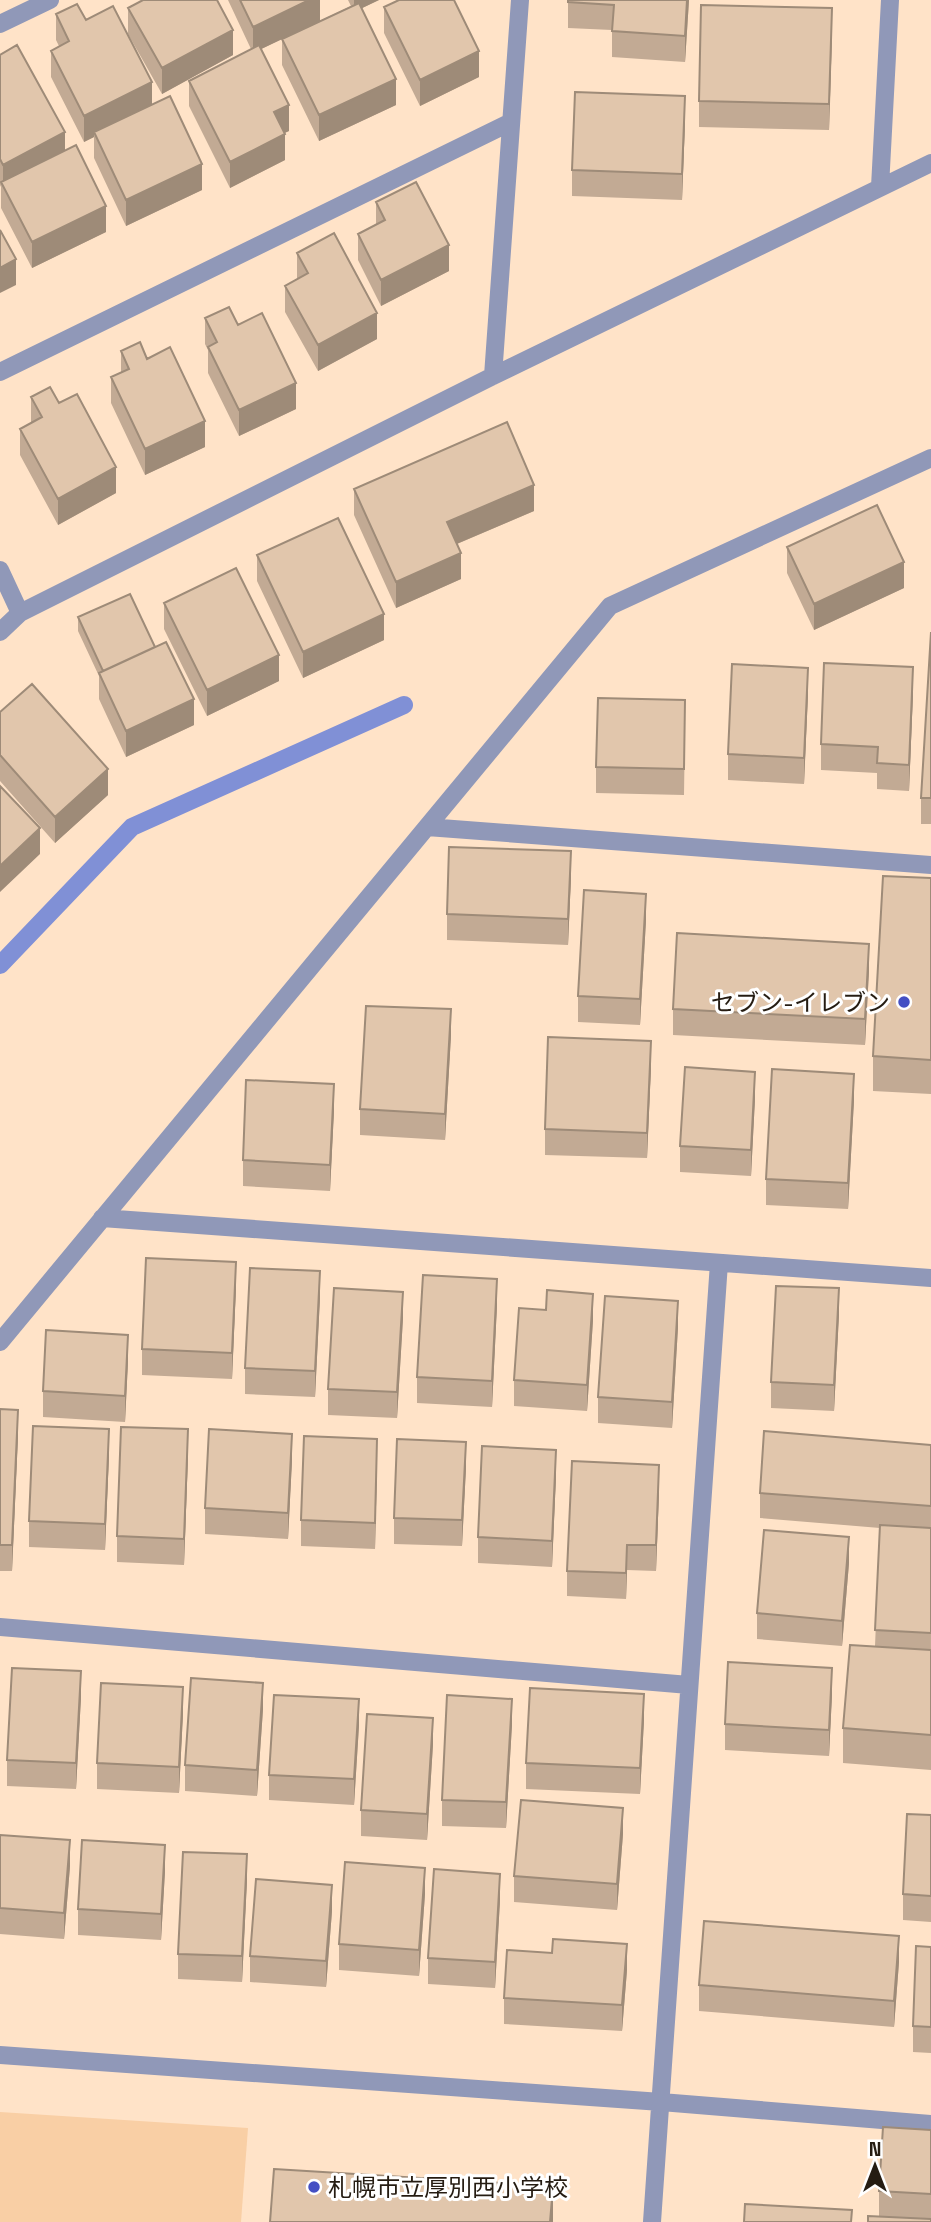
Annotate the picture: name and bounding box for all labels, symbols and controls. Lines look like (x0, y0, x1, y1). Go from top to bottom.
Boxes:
place label: セブン-イレブン (711, 987, 890, 1018)
marker: セブン-イレブン (896, 994, 912, 1010)
north arrow (840, 2131, 910, 2201)
text: N (869, 2137, 881, 2162)
place label: 札幌市立厚別西小学校 (328, 2172, 568, 2203)
marker: 札幌市立厚別西小学校 (306, 2179, 322, 2195)

